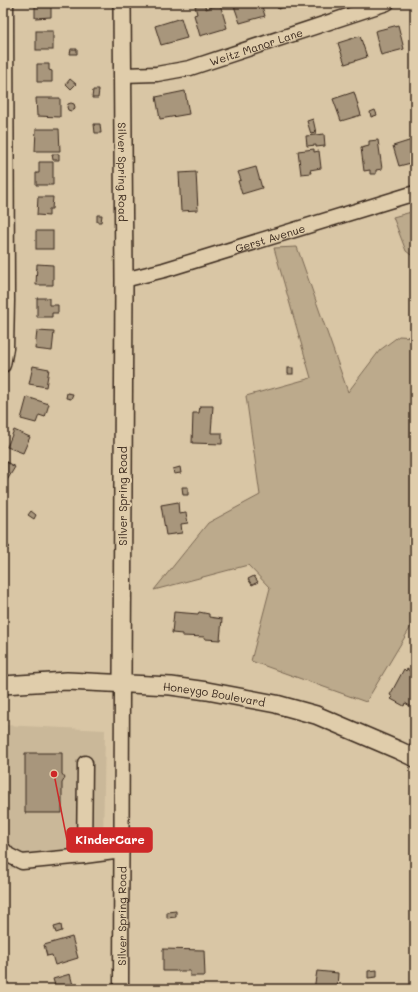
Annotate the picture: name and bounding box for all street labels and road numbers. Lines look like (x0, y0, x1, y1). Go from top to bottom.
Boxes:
street label: Weitz Manor Lane (207, 24, 305, 69)
street label: Silver Spring Road (115, 122, 131, 222)
street label: Gerst Avenue (233, 220, 307, 255)
street label: Silver Spring Road (115, 446, 130, 546)
street label: Honeygo Boulevard (163, 678, 267, 709)
street label: Silver Spring Road (114, 866, 129, 966)

